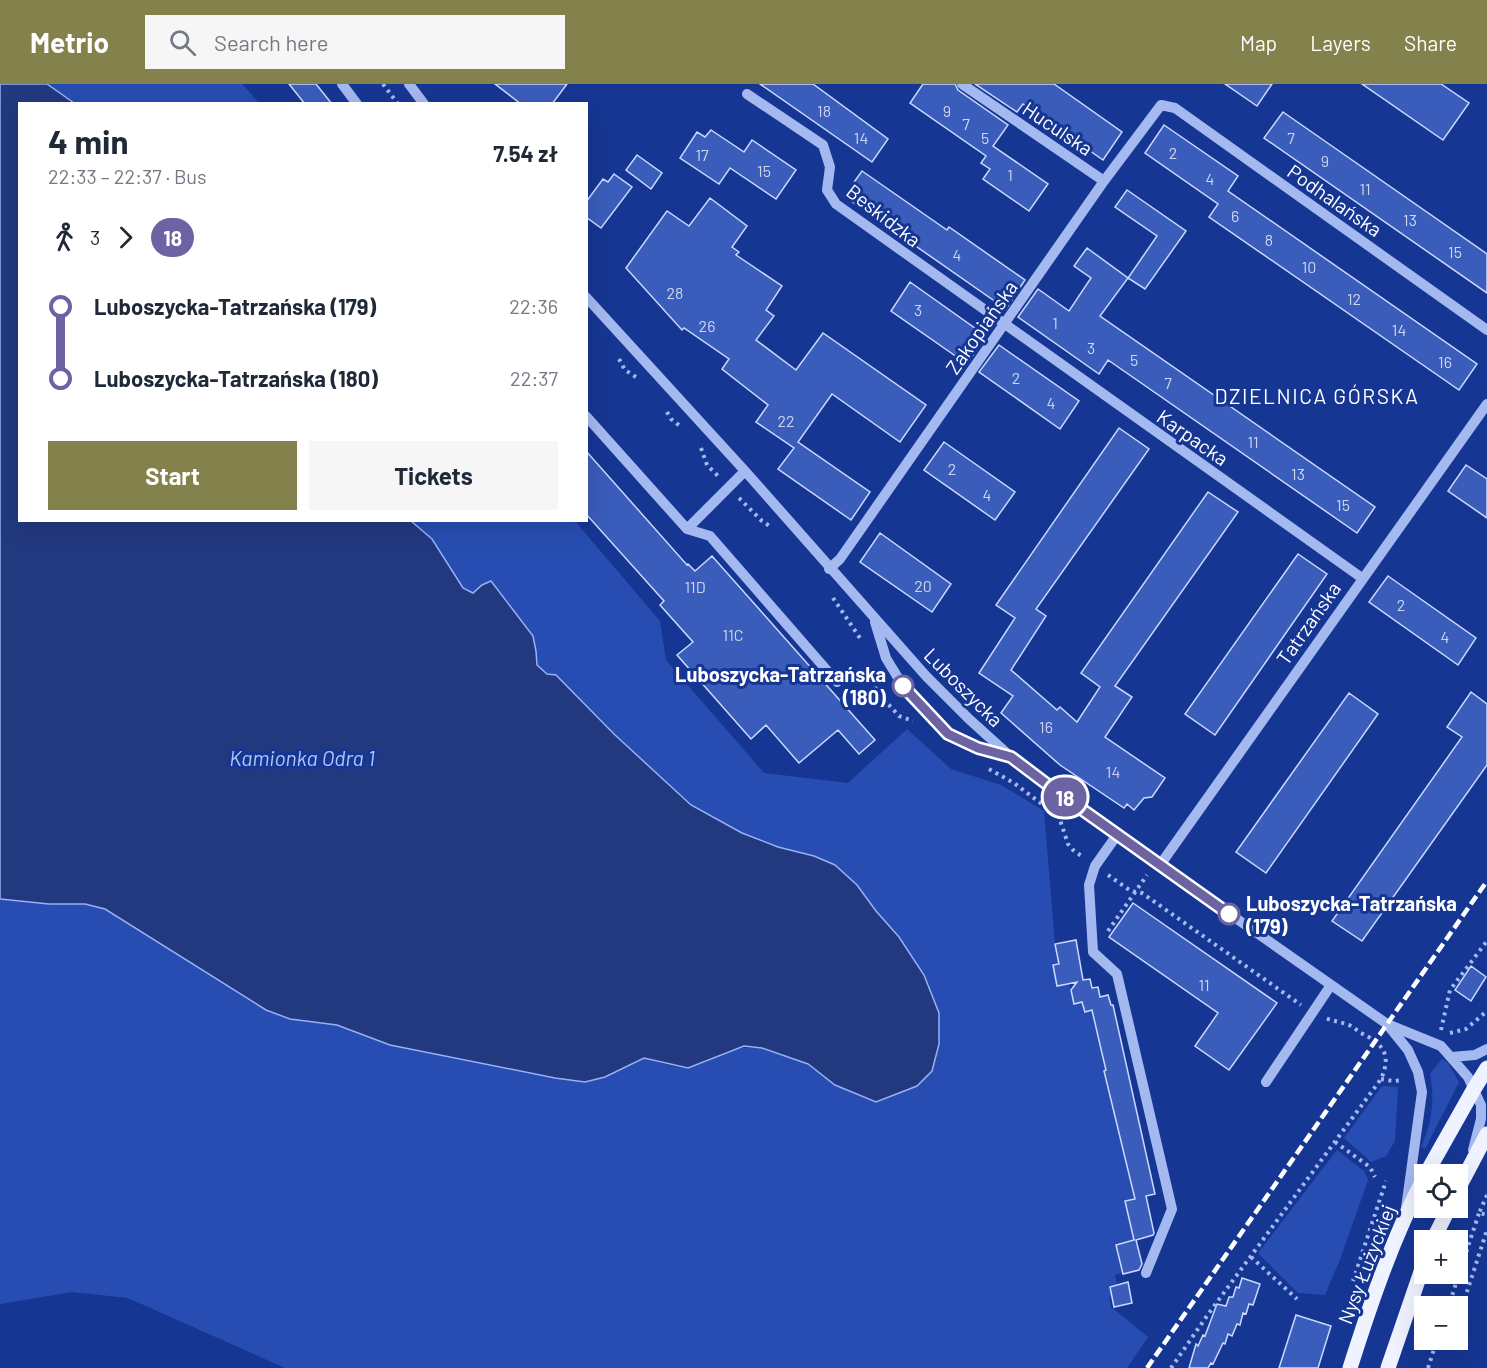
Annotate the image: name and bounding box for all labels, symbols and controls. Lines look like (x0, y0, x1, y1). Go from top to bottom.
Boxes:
search box (145, 15, 565, 69)
text: Metrio (30, 25, 109, 59)
icon: search (166, 26, 199, 59)
text: Search here (214, 29, 328, 55)
text: Map (1240, 30, 1277, 55)
text: Layers (1310, 30, 1371, 55)
text: Share (1404, 30, 1457, 55)
street label: Huculska (1018, 96, 1098, 160)
house number: 18 (817, 101, 831, 120)
house number: 9 (943, 101, 951, 120)
house number: 7 (962, 114, 970, 133)
text: 4 min (48, 121, 129, 161)
house number: 14 (854, 128, 868, 147)
house number: 5 (981, 128, 989, 147)
house number: 7 (1287, 128, 1295, 147)
text: 7.54 zł (493, 140, 558, 166)
house number: 2 (1169, 143, 1177, 162)
house number: 17 (695, 145, 709, 164)
house number: 9 (1321, 151, 1329, 170)
street label: Podhalańska (1283, 159, 1387, 241)
house number: 15 (757, 161, 771, 180)
text: 22:33 – 22:37 · Bus (48, 164, 207, 188)
house number: 1 (1007, 165, 1013, 184)
house number: 4 (1206, 169, 1214, 188)
street label: Beskidzka (842, 179, 926, 251)
house number: 11 (1359, 179, 1371, 198)
house number: 6 (1231, 206, 1239, 225)
house number: 13 (1403, 210, 1417, 229)
icon: walk (48, 221, 81, 254)
icon: forward (109, 221, 142, 254)
text: 3 (90, 225, 100, 249)
text: 18 (163, 225, 182, 250)
house number: 8 (1265, 230, 1273, 249)
house number: 15 (1448, 242, 1462, 261)
house number: 4 (953, 245, 961, 264)
house number: 10 (1302, 257, 1316, 276)
street label: Zakopiańska (940, 276, 1022, 378)
house number: 28 (667, 283, 683, 302)
house number: 12 (1347, 289, 1361, 308)
text: Luboszycka-Tatrzańska (179) (94, 293, 376, 319)
text: 22:36 (509, 294, 558, 318)
house number: 3 (914, 300, 922, 319)
house number: 1 (1052, 313, 1058, 332)
house number: 26 (699, 316, 715, 335)
house number: 14 (1392, 320, 1406, 339)
house number: 3 (1087, 338, 1095, 357)
house number: 5 (1130, 350, 1138, 369)
house number: 16 (1438, 352, 1452, 371)
text: Luboszycka-Tatrzańska (180) (94, 365, 378, 391)
text: 22:37 (510, 366, 558, 390)
house number: 2 (1012, 368, 1020, 387)
house number: 7 (1164, 373, 1172, 392)
district label: DZIELNICA GÓRSKA (1214, 383, 1420, 408)
house number: 4 (1047, 393, 1055, 412)
street label: Karpacka (1153, 404, 1233, 470)
house number: 22 (777, 411, 795, 430)
house number: 11 (1247, 432, 1259, 451)
button: Start (48, 441, 297, 510)
button: Tickets (309, 441, 558, 510)
house number: 2 (948, 459, 956, 478)
house number: 13 (1291, 464, 1305, 483)
house number: 4 (983, 485, 991, 504)
house number: 15 (1336, 495, 1350, 514)
house number: 20 (914, 576, 932, 595)
house number: 11D (684, 577, 706, 596)
street label: Tatrzańska (1271, 577, 1345, 669)
house number: 2 (1397, 595, 1405, 614)
house number: 11C (723, 625, 743, 644)
house number: 4 (1441, 627, 1449, 646)
street label: Luboszycka (920, 643, 1008, 731)
place label: Luboszycka-Tatrzańska (180) (675, 662, 886, 709)
marker: Luboszycka-Tatrzańska (180) (892, 675, 914, 697)
house number: 16 (1039, 717, 1053, 736)
water label: Kamionka Odra 1 (229, 745, 375, 770)
house number: 14 (1106, 762, 1120, 781)
line badge: 18 (1038, 778, 1092, 816)
text: 18 (1056, 785, 1074, 810)
place label: Luboszycka-Tatrzańska (179) (1245, 891, 1457, 938)
marker: Luboszycka-Tatrzańska (179) (1218, 903, 1240, 925)
house number: 11 (1198, 975, 1210, 994)
map controls (1414, 1164, 1468, 1350)
button: locate (1414, 1164, 1468, 1218)
street label: Nysy Łużyckiej (1332, 1201, 1400, 1327)
button: + (1414, 1230, 1468, 1284)
button: − (1414, 1296, 1468, 1350)

